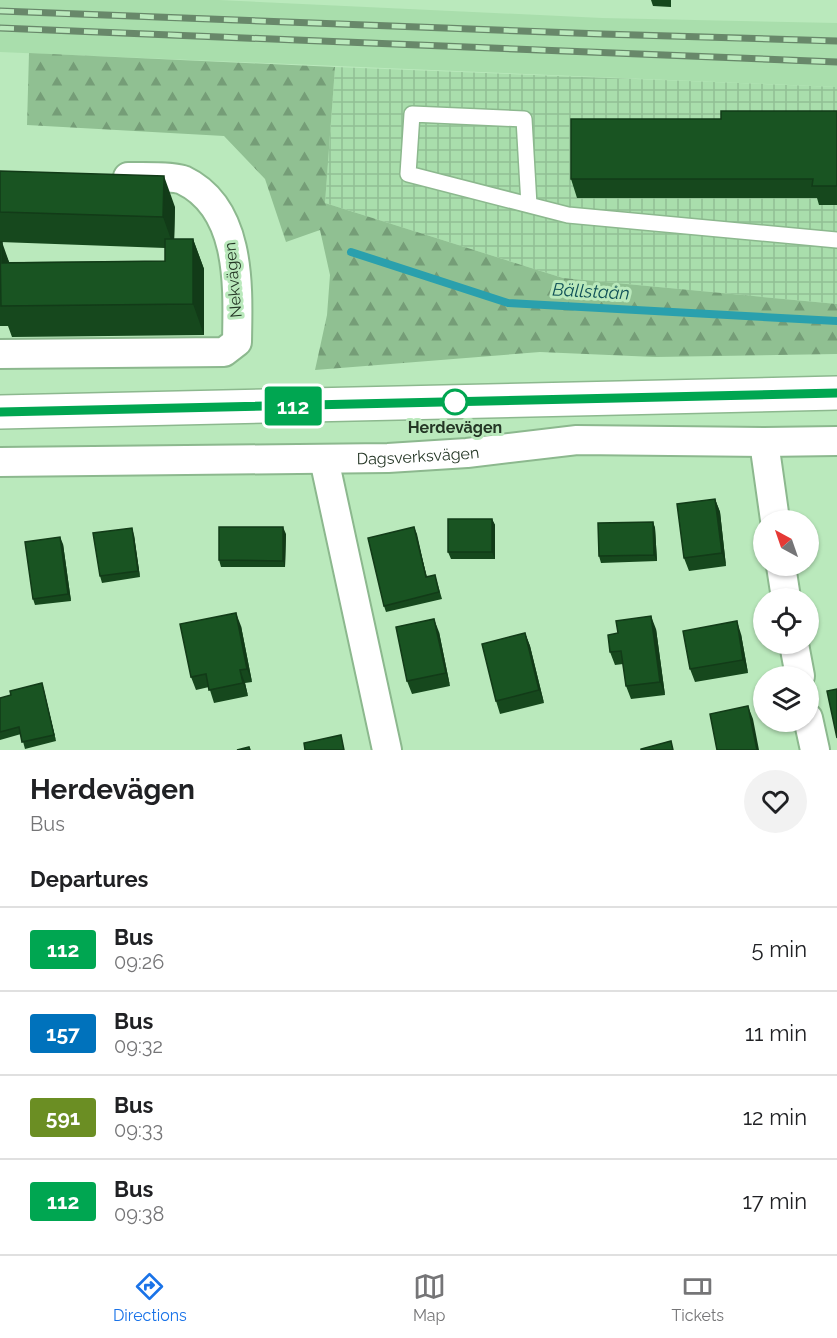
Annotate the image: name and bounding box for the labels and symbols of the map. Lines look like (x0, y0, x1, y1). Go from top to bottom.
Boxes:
street label: Nekvägen (220, 241, 246, 319)
water label: Bällstaån (552, 278, 630, 304)
line badge: 112 (258, 386, 328, 426)
marker: Herdevägen (442, 389, 468, 415)
place label: Herdevägen (408, 418, 502, 437)
street label: Dagsverksvägen (357, 442, 480, 468)
north arrow (753, 510, 819, 576)

